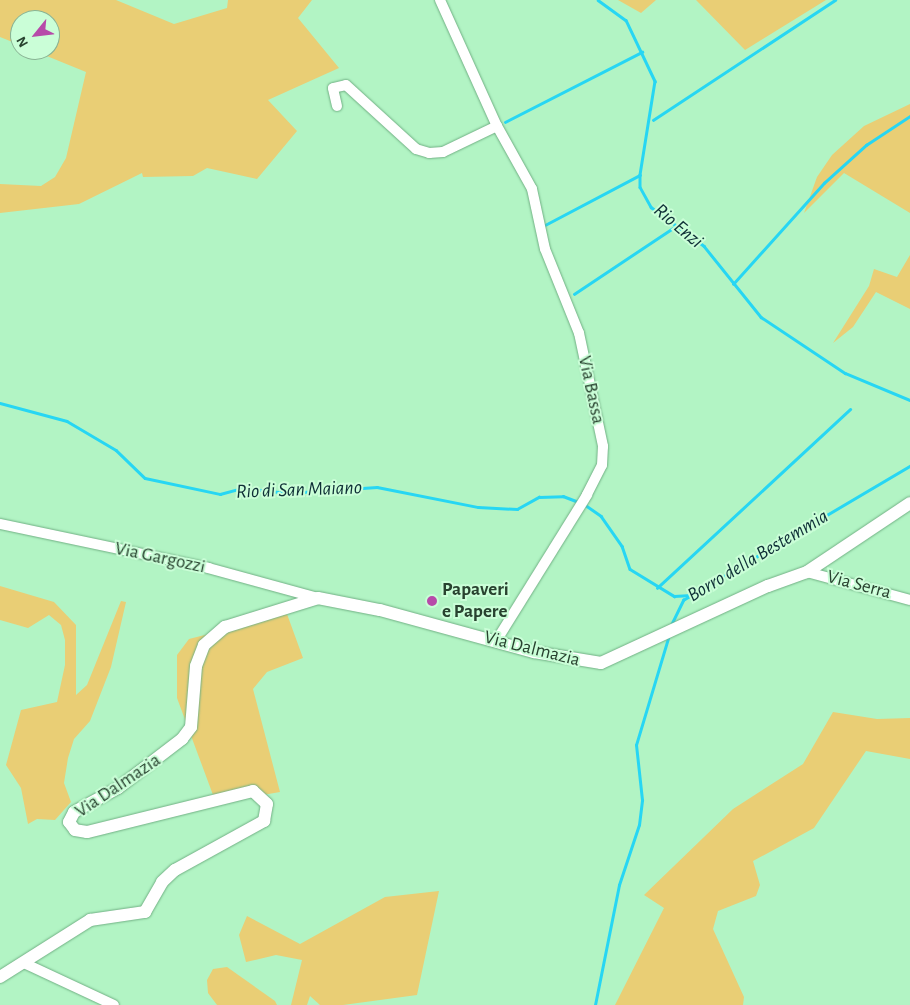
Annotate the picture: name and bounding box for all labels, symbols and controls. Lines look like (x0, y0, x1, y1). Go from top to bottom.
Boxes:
north arrow (10, 10, 60, 60)
text: N (14, 34, 31, 49)
water label: Rio Enzi (648, 199, 708, 253)
street label: Via Bassa (573, 354, 609, 426)
water label: Rio di San Maiano (236, 476, 362, 504)
water label: Borro della Bestemmia (683, 505, 833, 607)
street label: Via Gargozzi (113, 537, 207, 579)
street label: Via Serra (824, 566, 894, 604)
place label: Papaveri e Papere (442, 579, 509, 623)
marker: Papaveri e Papere (426, 595, 438, 607)
street label: Via Dalmazia (482, 626, 582, 672)
street label: Via Dalmazia (71, 749, 165, 823)

